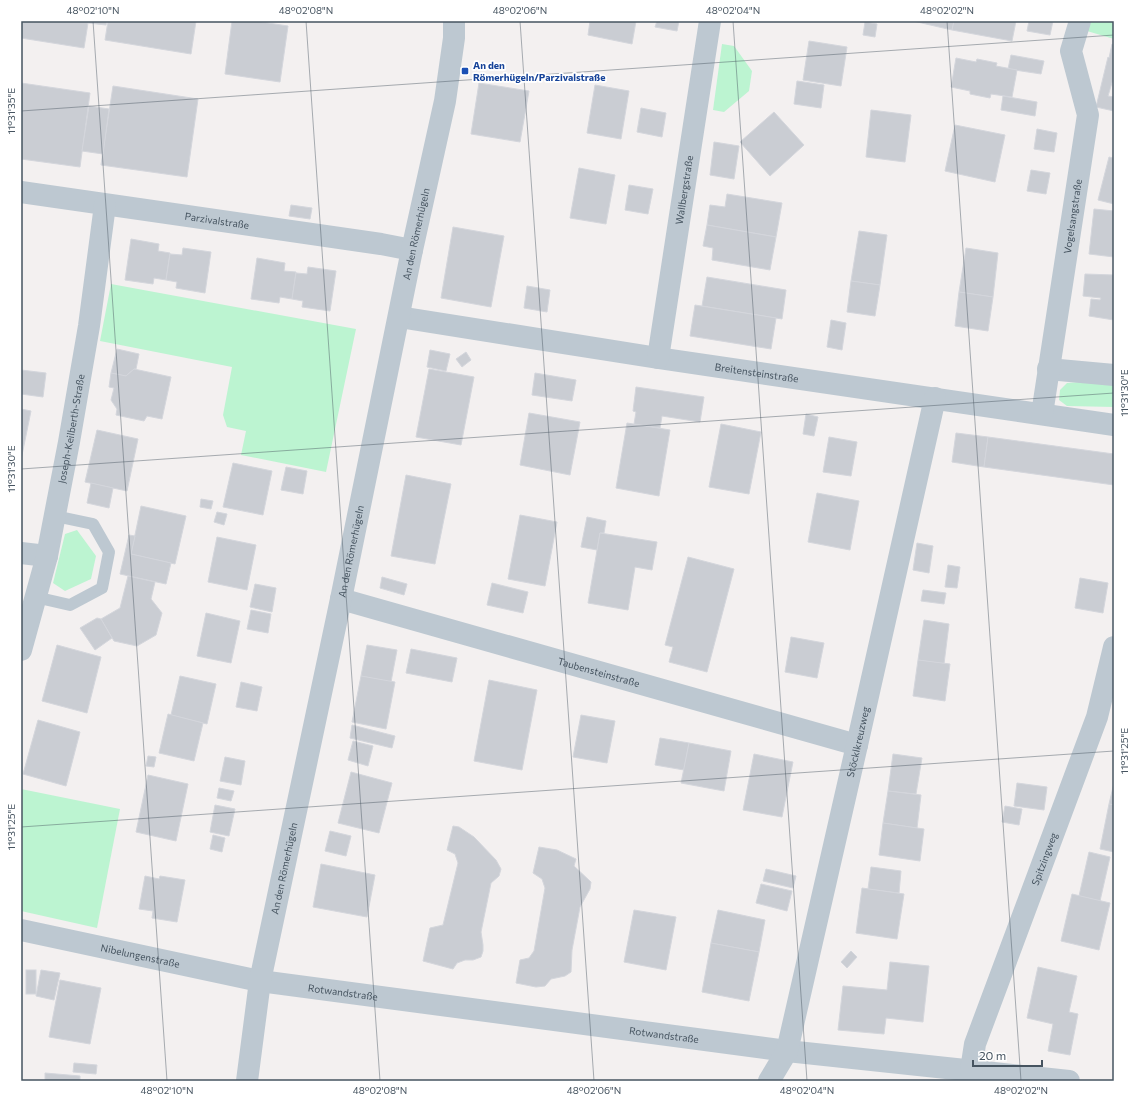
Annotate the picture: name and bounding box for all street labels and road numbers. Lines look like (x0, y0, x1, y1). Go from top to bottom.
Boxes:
street label: Wallbergstraße (673, 155, 695, 225)
street label: Vogelsangstraße (1061, 178, 1084, 254)
street label: An den Römerhügeln (400, 187, 432, 281)
street label: Parzivalstraße (184, 210, 250, 231)
street label: Breitensteinstraße (714, 360, 799, 385)
street label: Joseph-Keilberth-Straße (55, 373, 87, 484)
street label: An den Römerhügeln (335, 504, 366, 599)
street label: Taubensteinstraße (557, 655, 641, 689)
street label: Stöcklkreuzweg (844, 705, 872, 779)
street label: An den Römerhügeln (268, 821, 299, 916)
street label: Spitzingweg (1029, 830, 1060, 887)
street label: Nibelungenstraße (100, 941, 181, 970)
street label: Rotwandstraße (307, 981, 378, 1003)
street label: Rotwandstraße (628, 1024, 700, 1045)

